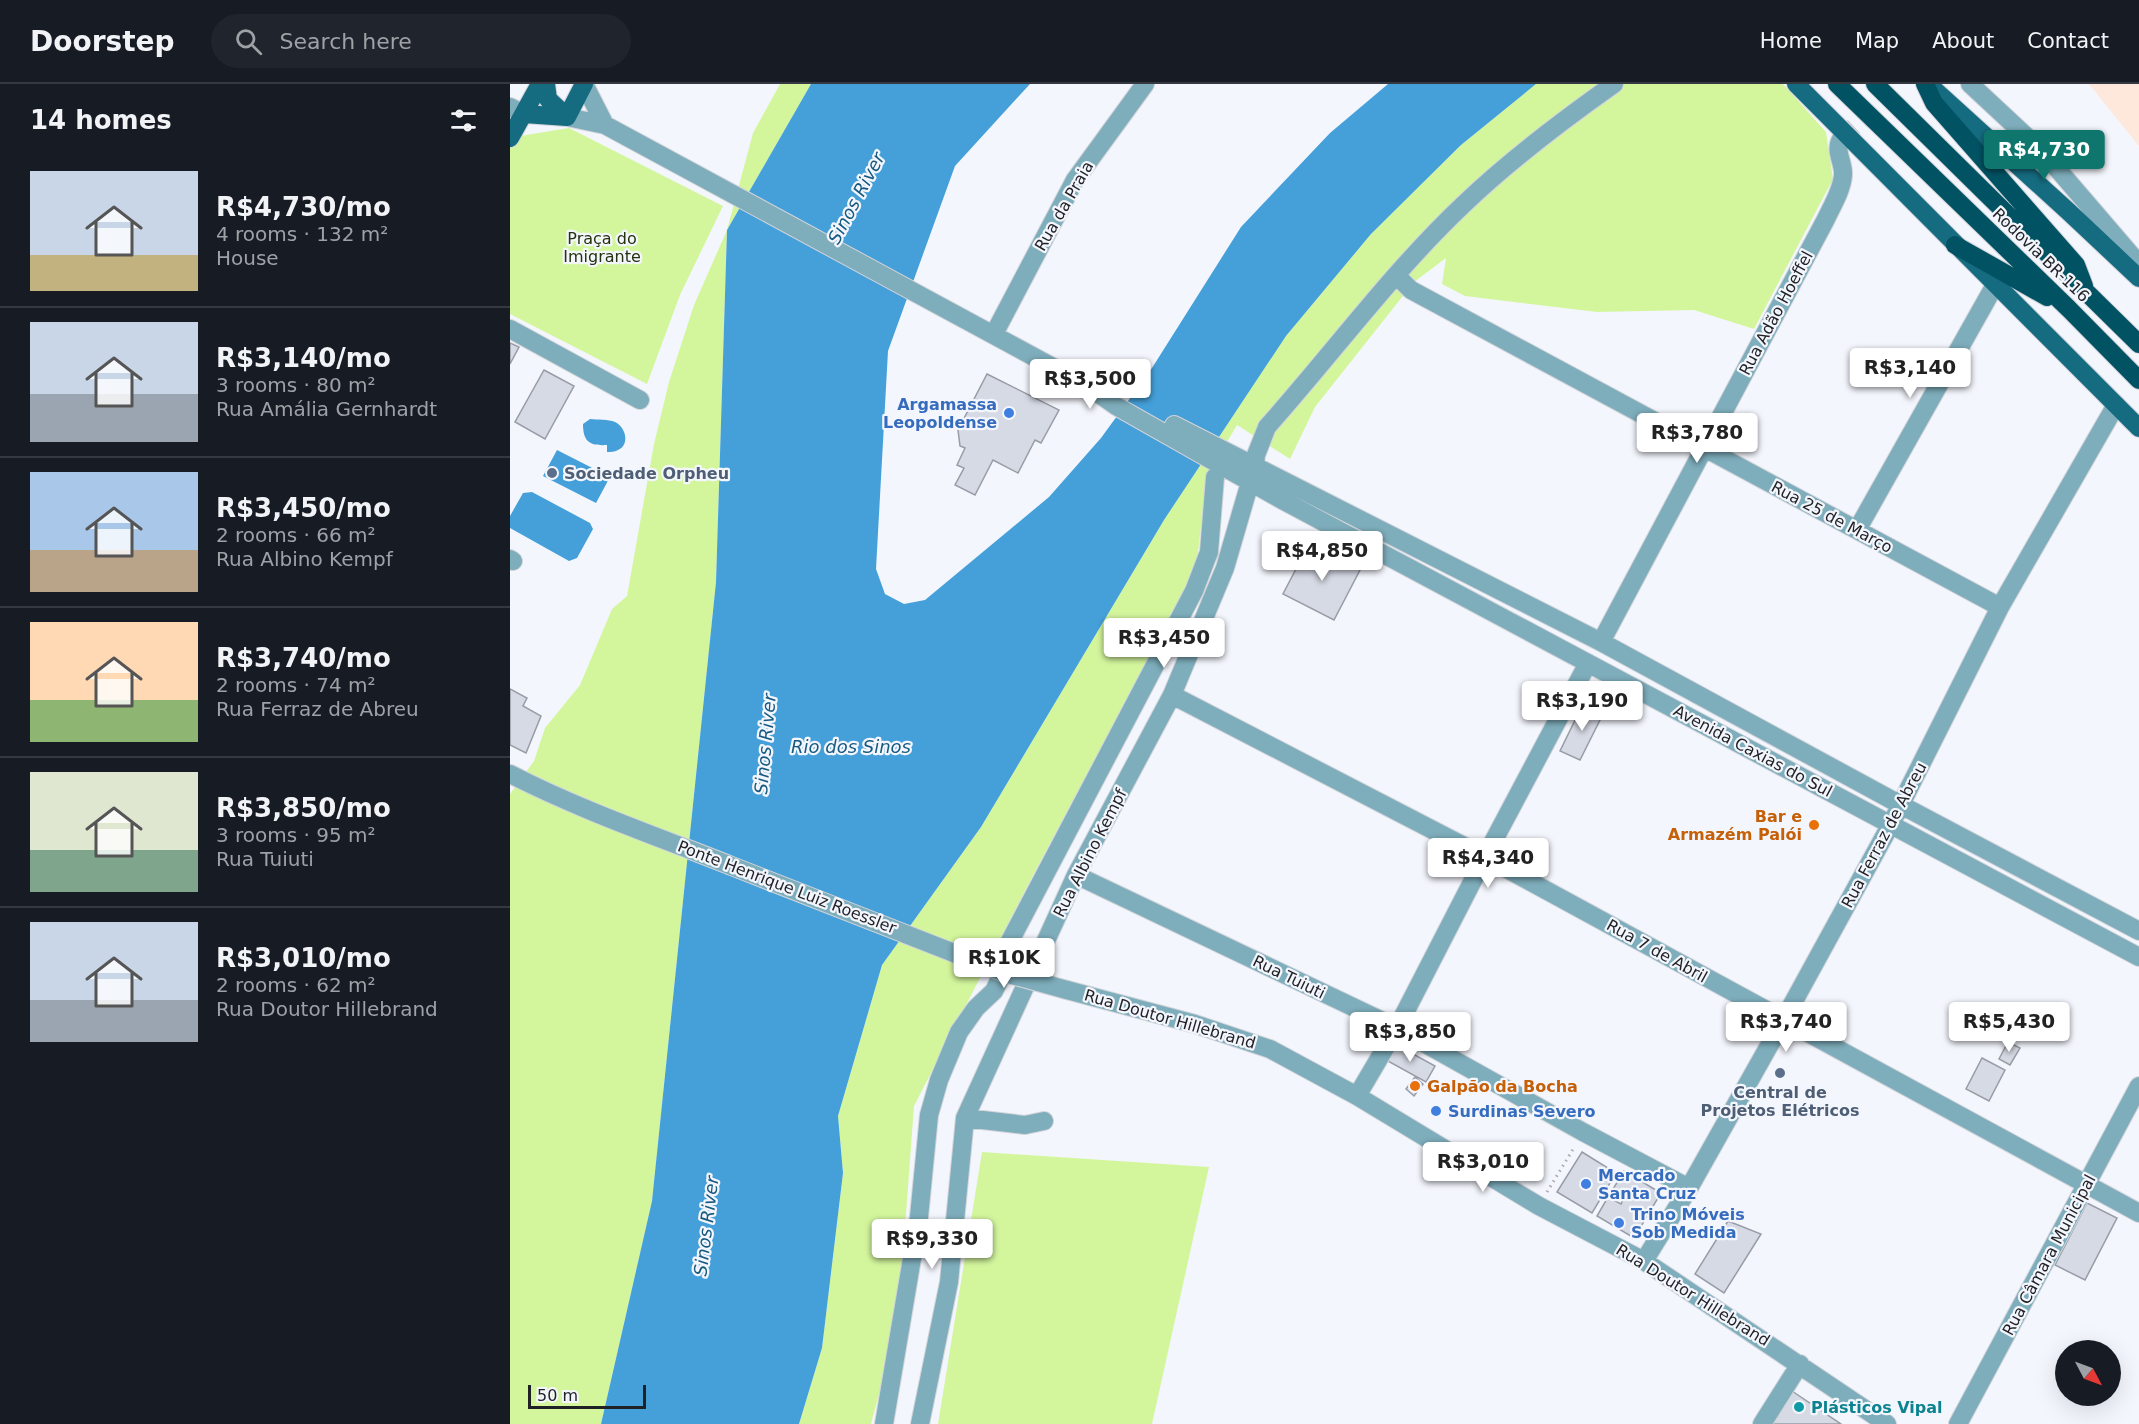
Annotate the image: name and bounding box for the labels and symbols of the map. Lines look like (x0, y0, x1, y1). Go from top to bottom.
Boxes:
pin: R$4,730 (1989, 130, 2099, 181)
water label: Sinos River (823, 147, 890, 247)
street label: Rua da Praia (1031, 158, 1097, 254)
street label: Rodovia BR-116 (1989, 204, 2093, 306)
park label: Praça do Imigrante (563, 229, 641, 266)
street label: Rua Adão Hoeffel (1735, 248, 1817, 378)
pin: R$3,140 (1855, 348, 1965, 399)
pin: R$3,500 (1035, 359, 1145, 410)
place label: Argamassa Leopoldense (883, 395, 997, 432)
marker: Argamassa Leopoldense (1002, 406, 1016, 420)
pin: R$3,780 (1642, 413, 1752, 464)
place label: Sociedade Orpheu (564, 464, 729, 483)
marker: Sociedade Orpheu (545, 466, 559, 480)
street label: Rua 25 de Março (1768, 477, 1896, 557)
pin: R$4,850 (1267, 531, 1377, 582)
pin: R$3,450 (1109, 618, 1219, 669)
pin: R$3,190 (1527, 681, 1637, 732)
water label: Sinos River (750, 691, 780, 795)
street label: Avenida Caxias do Sul (1670, 701, 1836, 801)
water label: Rio dos Sinos (791, 736, 911, 757)
street label: Rua Ferraz de Abreu (1838, 759, 1930, 911)
street label: Rua Albino Kempf (1049, 785, 1131, 920)
place label: Bar e Armazém Palói (1668, 807, 1802, 844)
marker: Bar e Armazém Palói (1807, 818, 1821, 832)
street label: Ponte Henrique Luiz Roessler (675, 836, 899, 938)
pin: R$4,340 (1433, 838, 1543, 889)
street label: Rua 7 de Abril (1603, 915, 1711, 987)
pin: R$10K (962, 938, 1046, 989)
street label: Rua Tuiuti (1250, 951, 1328, 1003)
street label: Rua Doutor Hillebrand (1082, 985, 1258, 1053)
pin: R$3,740 (1731, 1002, 1841, 1053)
pin: R$5,430 (1954, 1002, 2064, 1053)
pin: R$3,850 (1355, 1012, 1465, 1063)
marker: Central de Projetos Elétricos (1773, 1066, 1787, 1080)
place label: Galpão da Bocha (1427, 1077, 1578, 1096)
marker: Galpão da Bocha (1408, 1079, 1422, 1093)
place label: Central de Projetos Elétricos (1701, 1083, 1859, 1120)
place label: Surdinas Severo (1448, 1102, 1596, 1121)
marker: Surdinas Severo (1429, 1104, 1443, 1118)
pin: R$3,010 (1428, 1142, 1538, 1193)
place label: Mercado Santa Cruz (1598, 1166, 1696, 1203)
street label: Rua Câmara Municipal (1998, 1171, 2100, 1339)
water label: Sinos River (689, 1173, 723, 1277)
marker: Mercado Santa Cruz (1579, 1177, 1593, 1191)
place label: Trino Móveis Sob Medida (1631, 1205, 1745, 1242)
marker: Trino Móveis Sob Medida (1612, 1216, 1626, 1230)
pin: R$9,330 (877, 1219, 987, 1270)
street label: Rua Doutor Hillebrand (1613, 1240, 1773, 1350)
north arrow (2055, 1340, 2121, 1406)
scale bar (528, 1382, 646, 1410)
place label: Plásticos Vipal (1811, 1398, 1943, 1417)
marker: Plásticos Vipal (1792, 1400, 1806, 1414)

